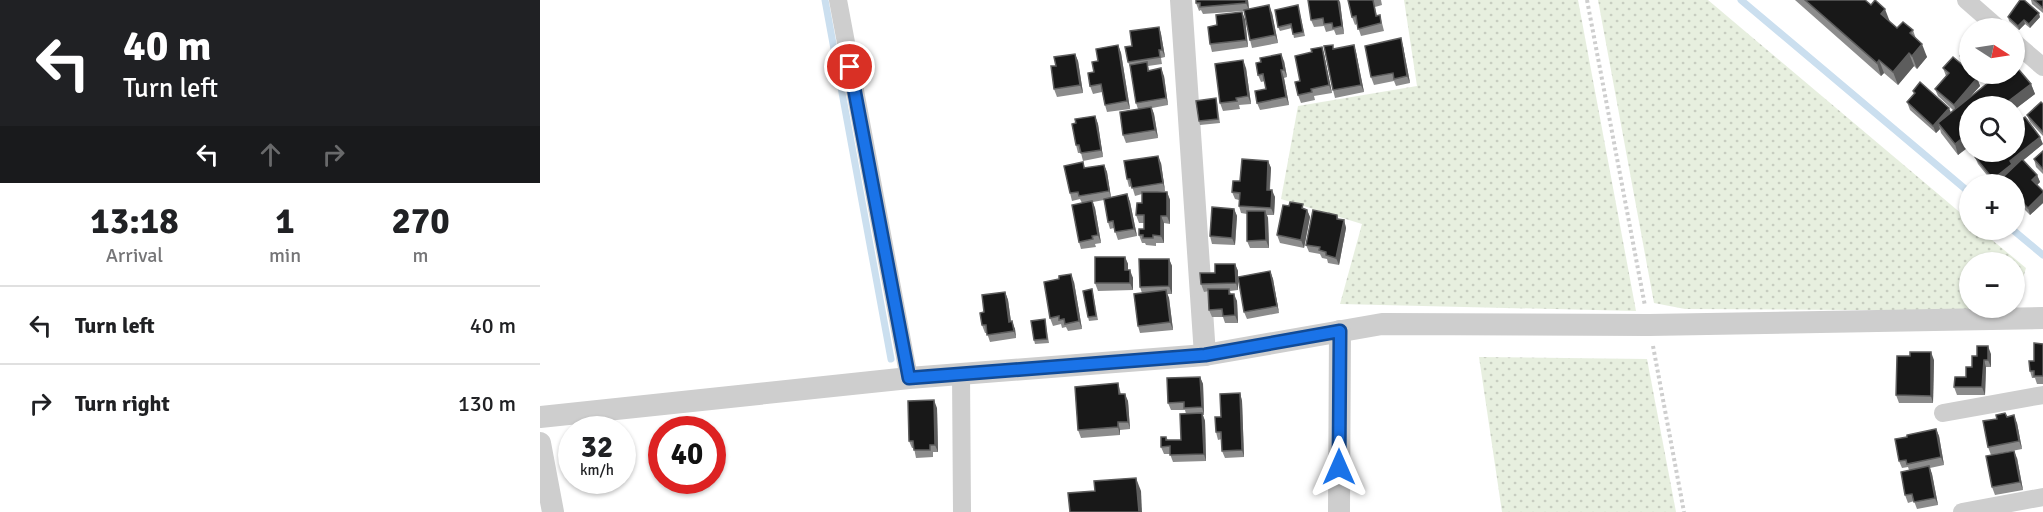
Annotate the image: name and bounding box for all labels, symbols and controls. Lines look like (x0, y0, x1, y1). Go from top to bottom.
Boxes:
north arrow (1959, 18, 2025, 84)
map controls (1959, 18, 2025, 318)
text: 40 m (123, 21, 212, 72)
icon: left (24, 24, 102, 102)
pin (824, 41, 875, 92)
icon: arrive (833, 50, 866, 83)
text: Turn left (123, 72, 218, 105)
button: search (1959, 96, 2025, 162)
icon: left (191, 138, 224, 171)
icon: ahead (254, 138, 287, 171)
icon: right (317, 138, 350, 171)
button: + (1959, 174, 2025, 240)
text: 13:18 (90, 199, 179, 244)
text: 1 (275, 199, 295, 244)
text: 270 (391, 199, 450, 244)
text: Arrival (106, 243, 163, 268)
text: min (269, 243, 301, 268)
text: m (413, 243, 429, 268)
button: − (1959, 252, 2025, 318)
icon: left (24, 309, 57, 342)
text: Turn left (75, 312, 155, 339)
text: 40 m (470, 312, 516, 339)
icon: right (24, 387, 57, 420)
text: Turn right (75, 390, 170, 417)
text: 130 m (458, 390, 516, 417)
speed limit sign: 40 (648, 416, 726, 494)
text: 32 (581, 429, 613, 466)
position arrow (1307, 435, 1371, 499)
text: km/h (580, 461, 614, 479)

